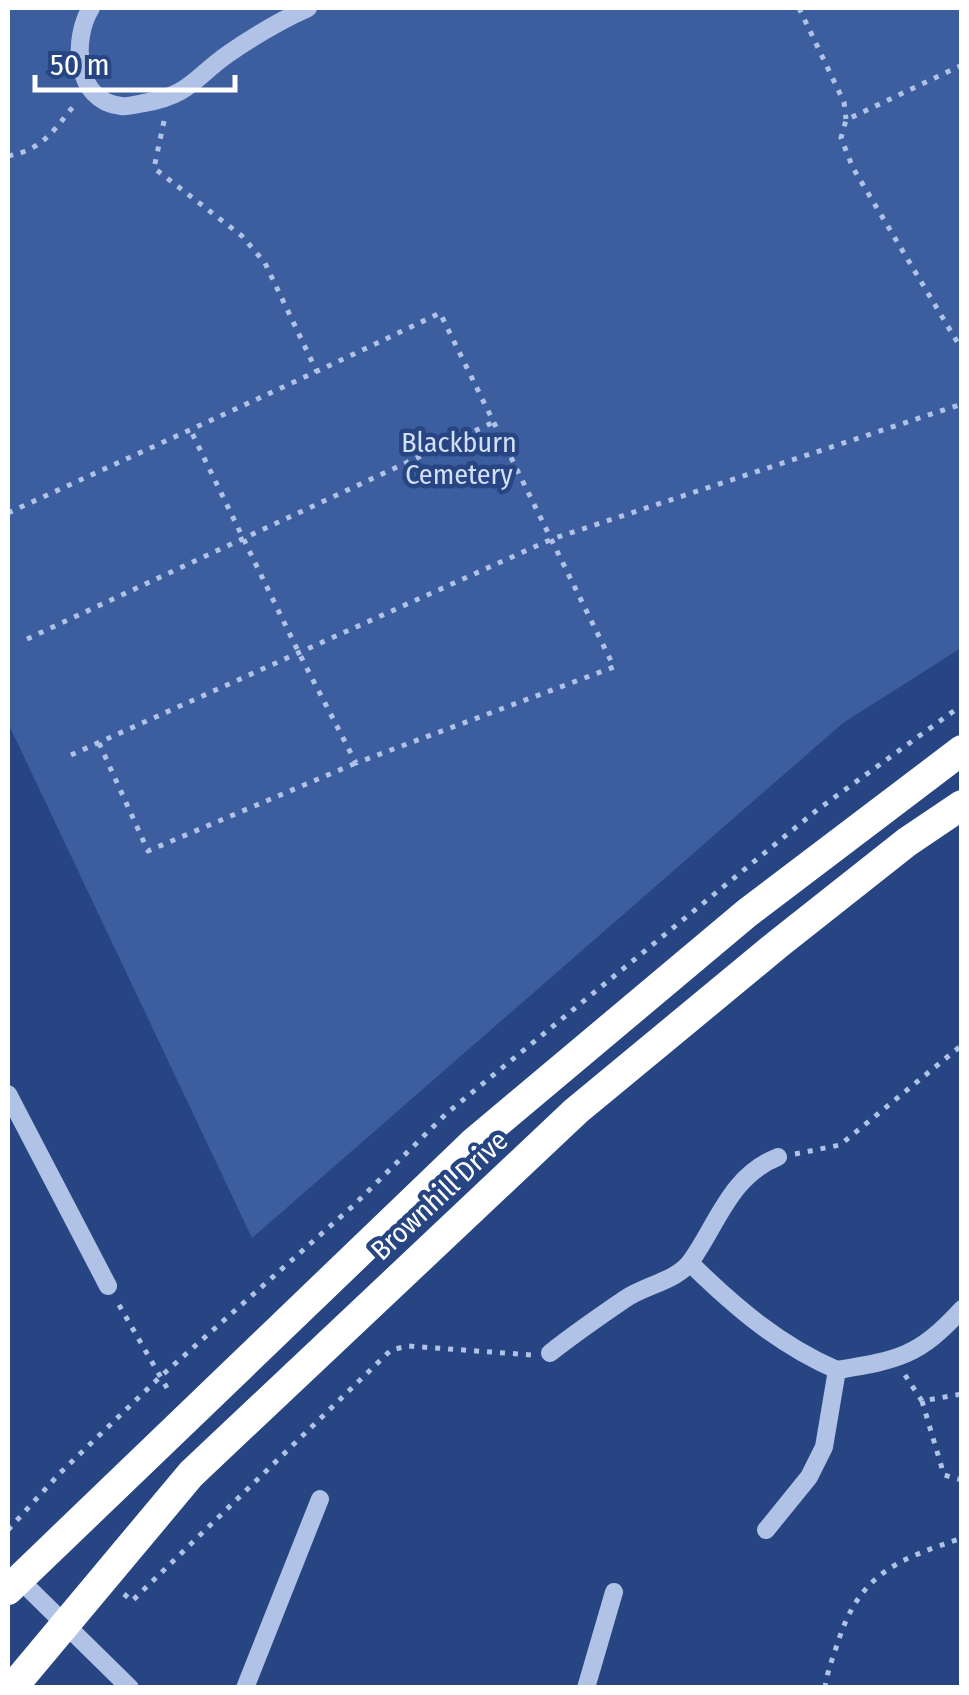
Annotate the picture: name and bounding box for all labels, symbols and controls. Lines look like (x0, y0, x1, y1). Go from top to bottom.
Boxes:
scale bar (35, 30, 235, 92)
text: 50 m (50, 47, 110, 83)
park label: Blackburn Cemetery (401, 426, 517, 491)
street label: Brownhill Drive (364, 1124, 514, 1267)

